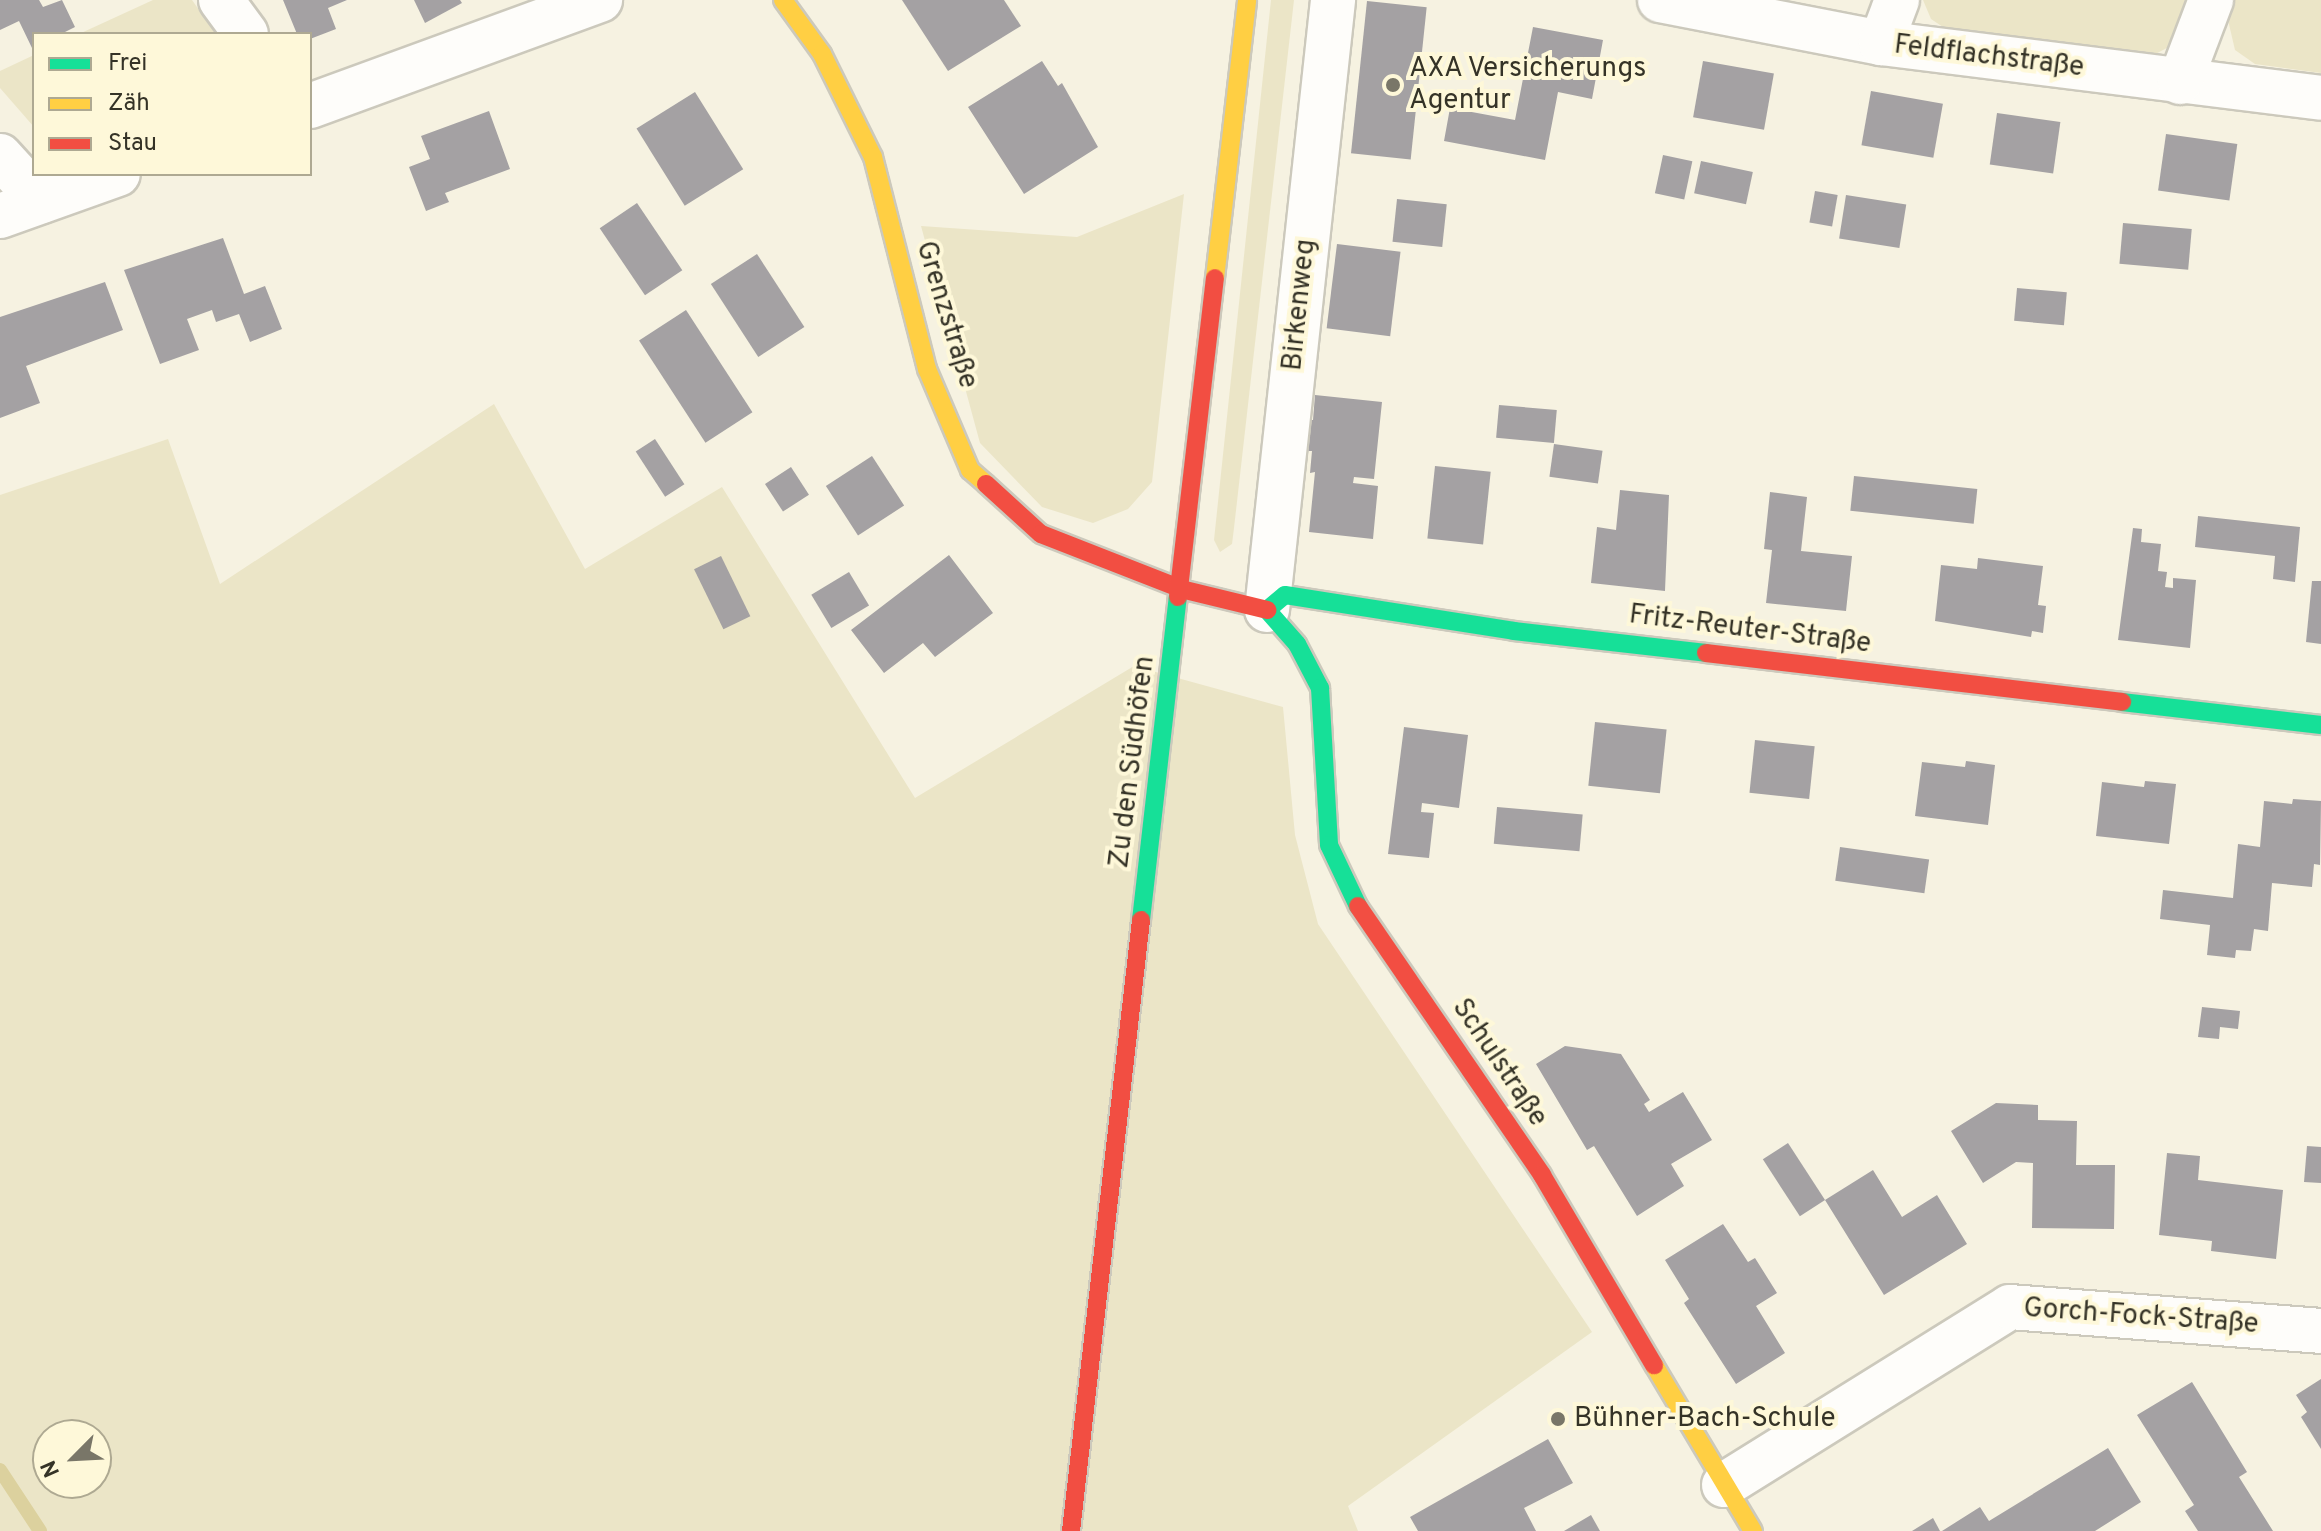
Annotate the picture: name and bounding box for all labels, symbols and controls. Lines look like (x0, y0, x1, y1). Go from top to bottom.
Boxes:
street label: Feldflachstraße (1892, 29, 2086, 85)
legend (32, 32, 312, 176)
text: Frei (108, 49, 147, 79)
place label: AXA Versicherungs Agentur (1409, 52, 1649, 118)
marker: AXA Versicherungs Agentur (1384, 76, 1402, 94)
text: Zäh (108, 89, 150, 119)
text: Stau (108, 129, 157, 159)
street label: Grenzstraße (908, 237, 984, 393)
street label: Birkenweg (1276, 238, 1324, 372)
street label: Fritz-Reuter-Straße (1627, 598, 1873, 662)
street label: Zu den Südhöfen (1103, 654, 1163, 870)
street label: Schulstraße (1444, 993, 1554, 1133)
street label: Gorch-Fock-Straße (2022, 1292, 2260, 1342)
place label: Bühner-Bach-Schule (1574, 1402, 1836, 1436)
marker: Bühner-Bach-Schule (1549, 1410, 1567, 1428)
north arrow (32, 1419, 112, 1499)
text: N (36, 1455, 67, 1481)

